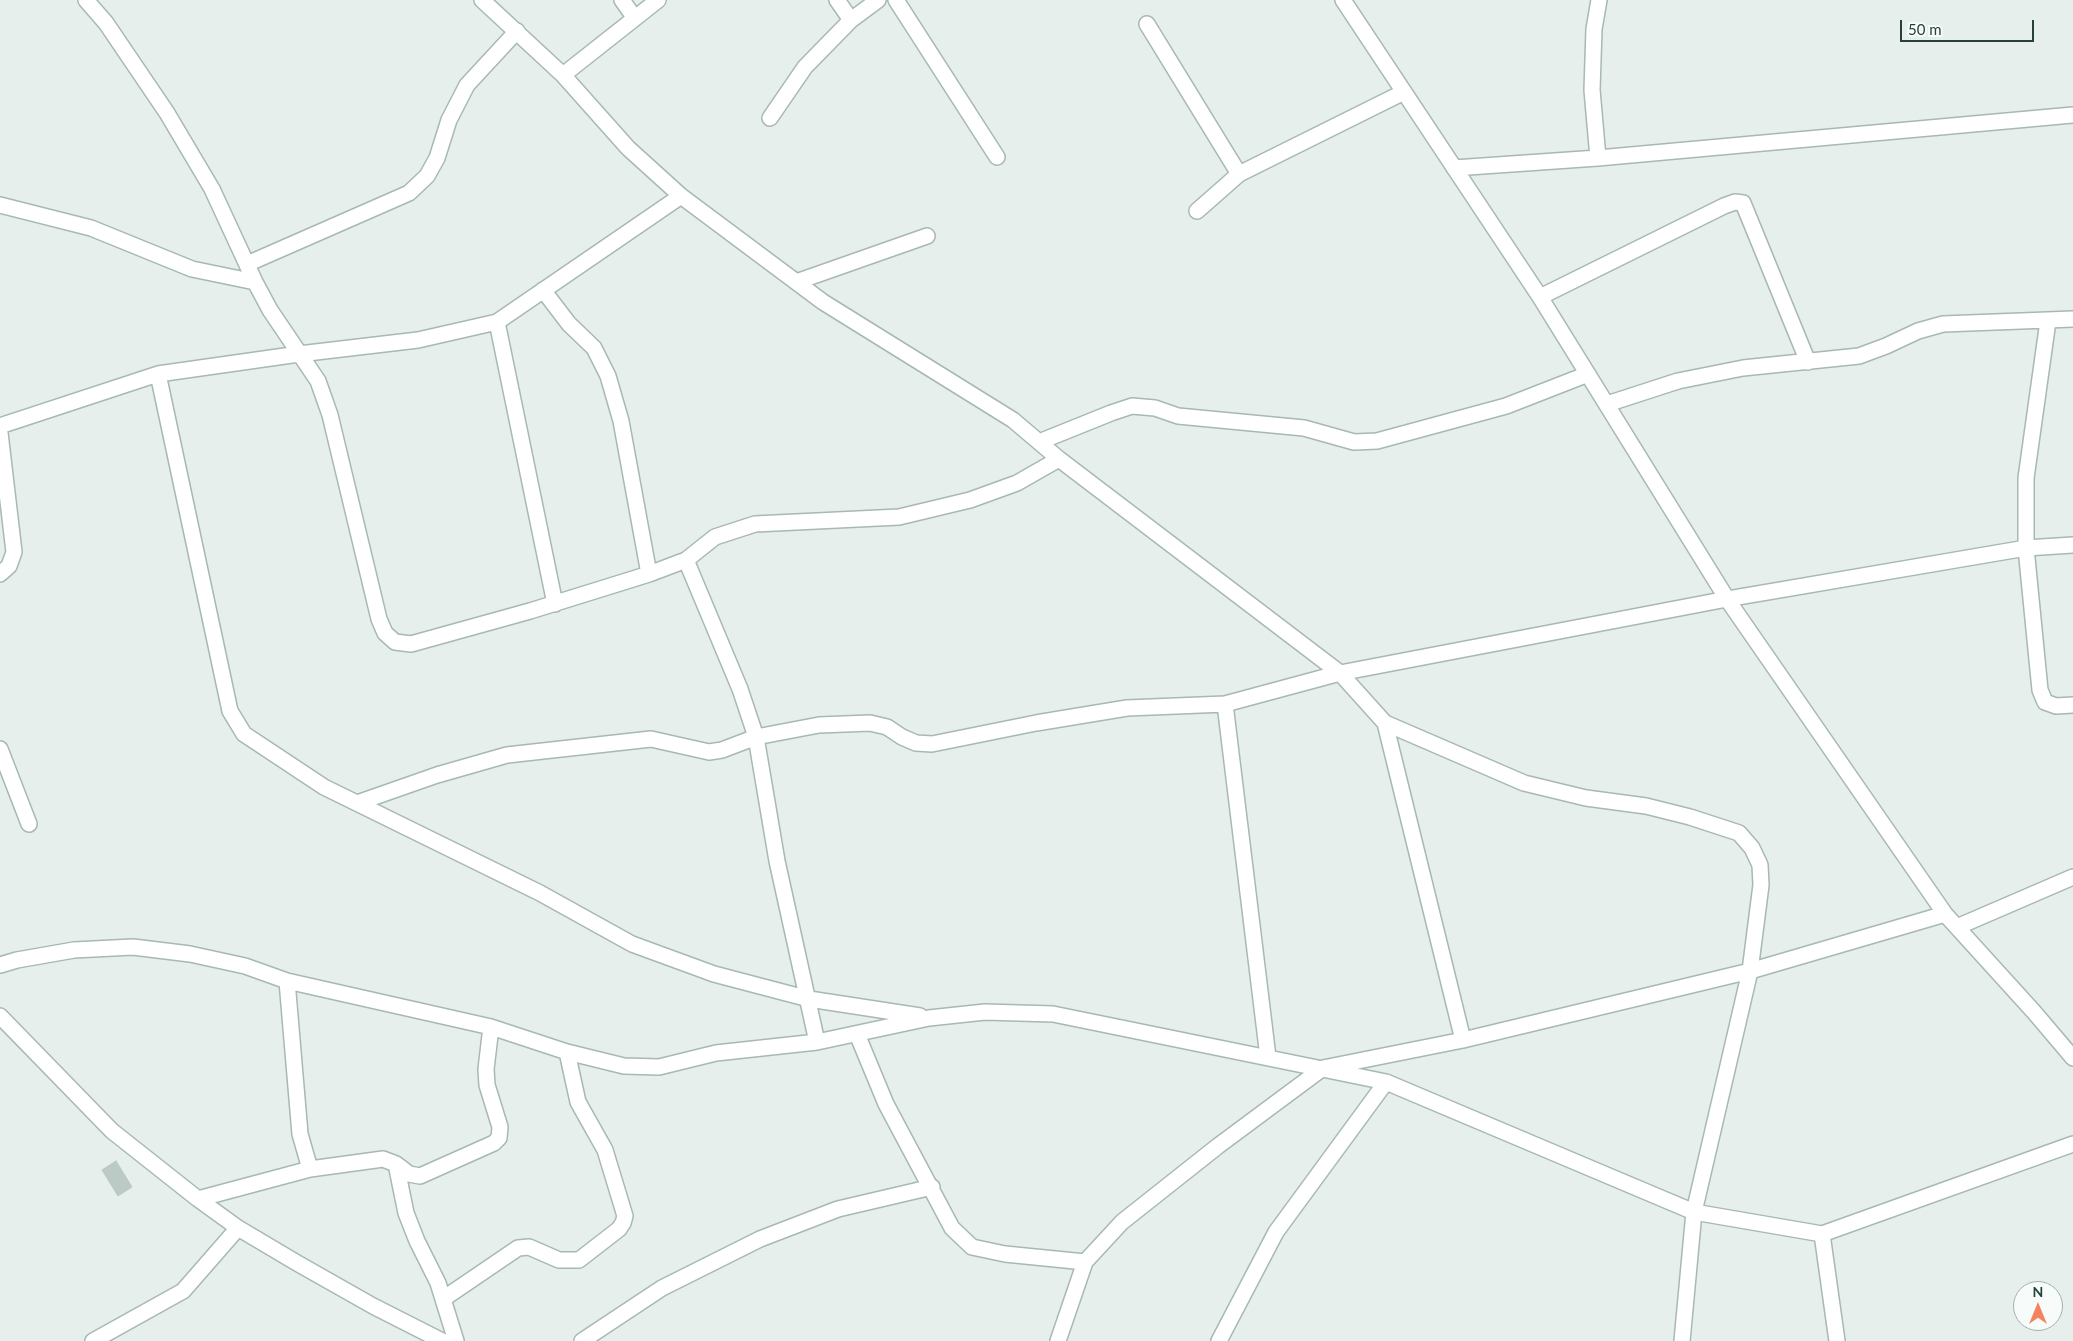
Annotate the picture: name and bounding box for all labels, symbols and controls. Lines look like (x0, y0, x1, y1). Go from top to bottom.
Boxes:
scale bar (1903, 10, 2037, 42)
text: 50 m (1908, 20, 1942, 38)
north arrow (2013, 1281, 2063, 1331)
text: N (2033, 1283, 2043, 1300)

